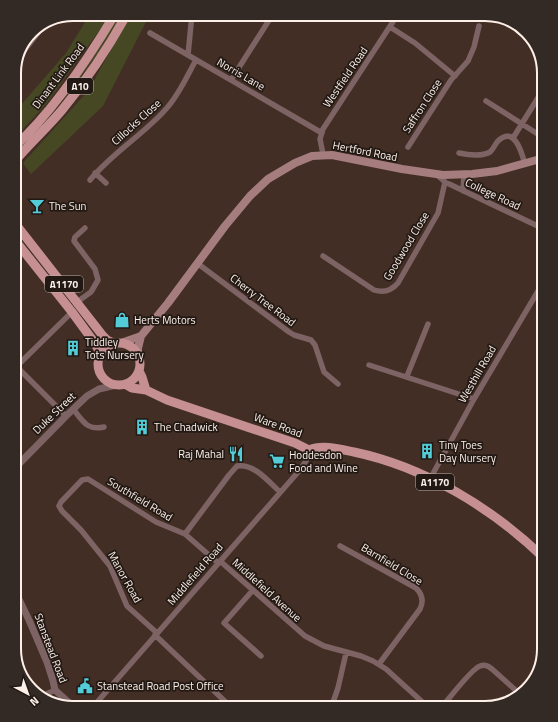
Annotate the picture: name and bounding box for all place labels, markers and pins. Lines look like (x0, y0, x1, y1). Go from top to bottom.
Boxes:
bar icon: The Sun (28, 197, 46, 215)
place label: The Sun (49, 198, 86, 214)
shop icon: Herts Motors (113, 311, 131, 329)
place label: Herts Motors (134, 312, 196, 328)
place label: Tiddley Tots Nursery (85, 334, 145, 363)
building icon: Tiddley Tots Nursery (64, 339, 82, 357)
building icon: The Chadwick (133, 418, 151, 436)
place label: The Chadwick (154, 419, 218, 435)
place label: Tiny Toes Day Nursery (439, 437, 497, 466)
building icon: Tiny Toes Day Nursery (418, 442, 436, 460)
restaurant icon: Raj Mahal (227, 445, 245, 463)
place label: Raj Mahal (178, 446, 224, 462)
place label: Hoddesdon Food and Wine (289, 447, 358, 476)
supermarket icon: Hoddesdon Food and Wine (268, 452, 286, 470)
public building icon: Stanstead Road Post Office (76, 677, 94, 695)
place label: Stanstead Road Post Office (97, 678, 224, 694)

